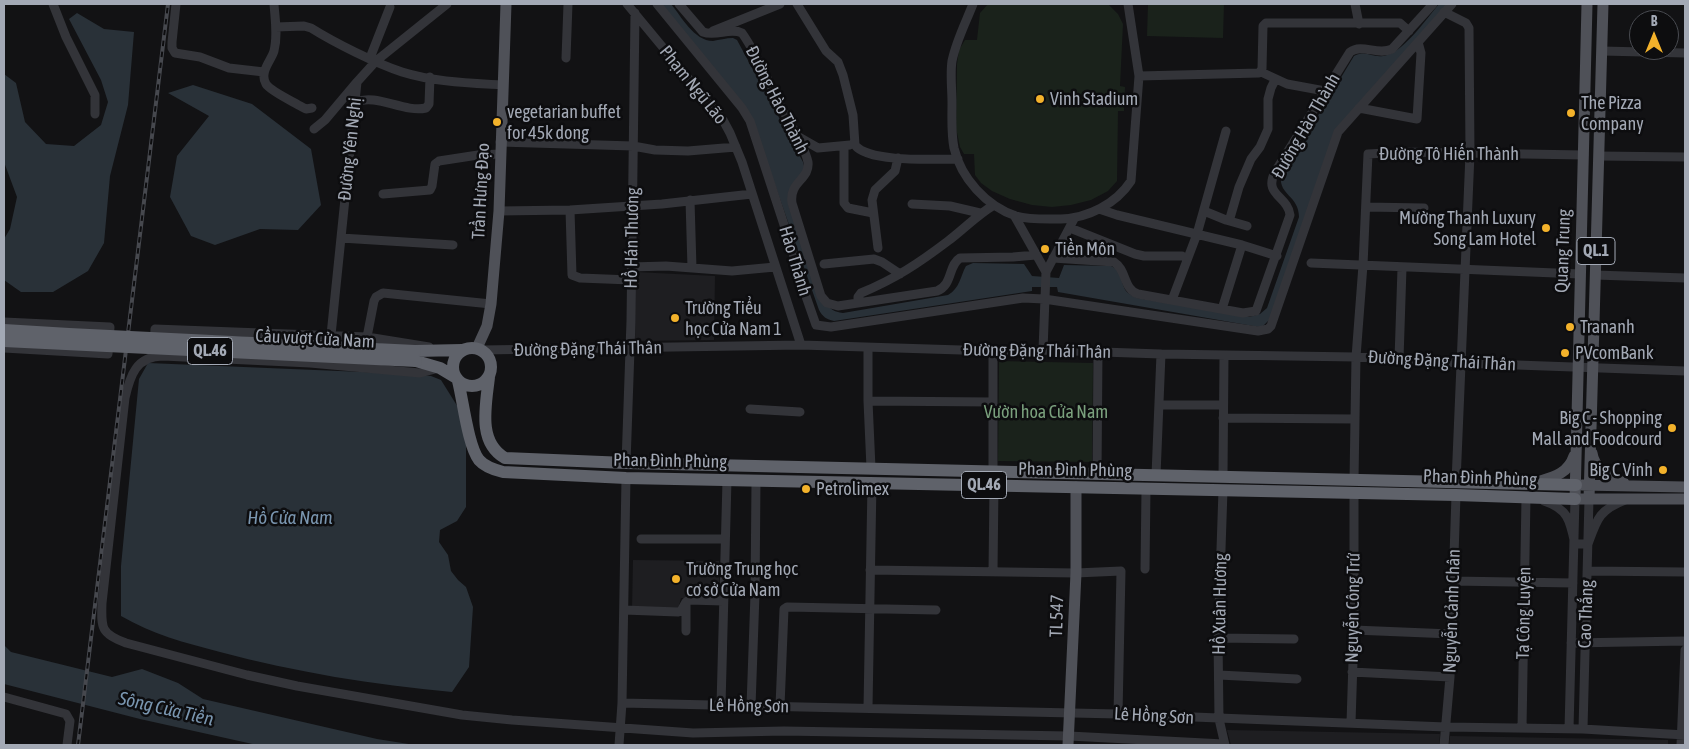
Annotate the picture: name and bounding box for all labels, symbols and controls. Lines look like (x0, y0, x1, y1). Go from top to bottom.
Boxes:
north arrow (1629, 10, 1679, 60)
text: B (1651, 13, 1657, 29)
street label: Phạm Ngũ Lão (655, 41, 731, 129)
street label: Đường Hào Thành (741, 43, 813, 157)
street label: Đường Hào Thành (1267, 69, 1345, 183)
place label: Vinh Stadium (1050, 88, 1138, 110)
place label: The Pizza Company (1581, 92, 1644, 134)
marker: Vinh Stadium (1034, 93, 1046, 105)
street label: Đường Yên Nghị (334, 96, 366, 202)
place label: vegetarian buffet for 45k dong (507, 101, 621, 144)
marker: The Pizza Company (1565, 107, 1577, 119)
marker: vegetarian buffet for 45k dong (491, 116, 503, 128)
street label: Trần Hưng Đạo (468, 142, 494, 240)
street label: Đường Tô Hiến Thành (1379, 143, 1519, 165)
street label: Hồ Hán Thương (620, 187, 644, 289)
place label: Mường Thanh Luxury Song Lam Hotel (1399, 207, 1536, 250)
street label: Quang Trung (1551, 209, 1575, 293)
marker: Mường Thanh Luxury Song Lam Hotel (1540, 222, 1552, 234)
street label: Hào Thành (774, 223, 816, 299)
place label: Tiền Môn (1055, 238, 1115, 260)
road number: QL.1 (1577, 238, 1615, 264)
marker: Tiền Môn (1039, 243, 1051, 255)
place label: Trường Tiểu học Cửa Nam 1 (685, 297, 782, 340)
marker: Trường Tiểu học Cửa Nam 1 (669, 312, 681, 324)
place label: Trananh (1580, 316, 1635, 338)
marker: Trananh (1564, 321, 1576, 333)
street label: Cầu vượt Cửa Nam (255, 325, 375, 353)
street label: Đường Đặng Thái Thân (514, 337, 662, 361)
road number: QL.46 (188, 338, 232, 364)
street label: Đường Đặng Thái Thân (963, 339, 1111, 363)
place label: PVcomBank (1575, 342, 1654, 364)
street label: Đường Đặng Thái Thân (1367, 346, 1517, 376)
marker: PVcomBank (1559, 347, 1571, 359)
park label: Vườn hoa Cửa Nam (984, 401, 1108, 423)
place label: Big C - Shopping Mall and Foodcourd (1531, 407, 1662, 449)
marker: Big C - Shopping Mall and Foodcourd (1666, 422, 1678, 434)
street label: Phan Đình Phùng (613, 449, 727, 473)
street label: Phan Đình Phùng (1018, 458, 1132, 482)
place label: Big C Vinh (1589, 459, 1653, 481)
marker: Big C Vinh (1657, 464, 1669, 476)
street label: Phan Đình Phùng (1423, 465, 1537, 491)
road number: QL.46 (962, 472, 1006, 498)
place label: Petrolimex (816, 478, 889, 500)
marker: Petrolimex (800, 483, 812, 495)
water label: Hồ Cửa Nam (247, 507, 333, 529)
street label: Nguyễn Cảnh Chân (1439, 549, 1465, 673)
street label: Hồ Xuân Hương (1208, 553, 1232, 655)
street label: Nguyễn Công Trứ (1341, 553, 1365, 663)
place label: Trường Trung học cơ sở Cửa Nam (686, 558, 798, 600)
street label: Tạ Công Luyện (1512, 566, 1536, 660)
marker: Trường Trung học cơ sở Cửa Nam (670, 573, 682, 585)
street label: Cao Thắng (1574, 579, 1598, 649)
street label: TL 547 (1045, 594, 1069, 638)
water label: Sông Cửa Tiền (116, 687, 216, 731)
street label: Lê Hồng Sơn (709, 695, 789, 717)
street label: Lê Hồng Sơn (1113, 703, 1195, 729)

